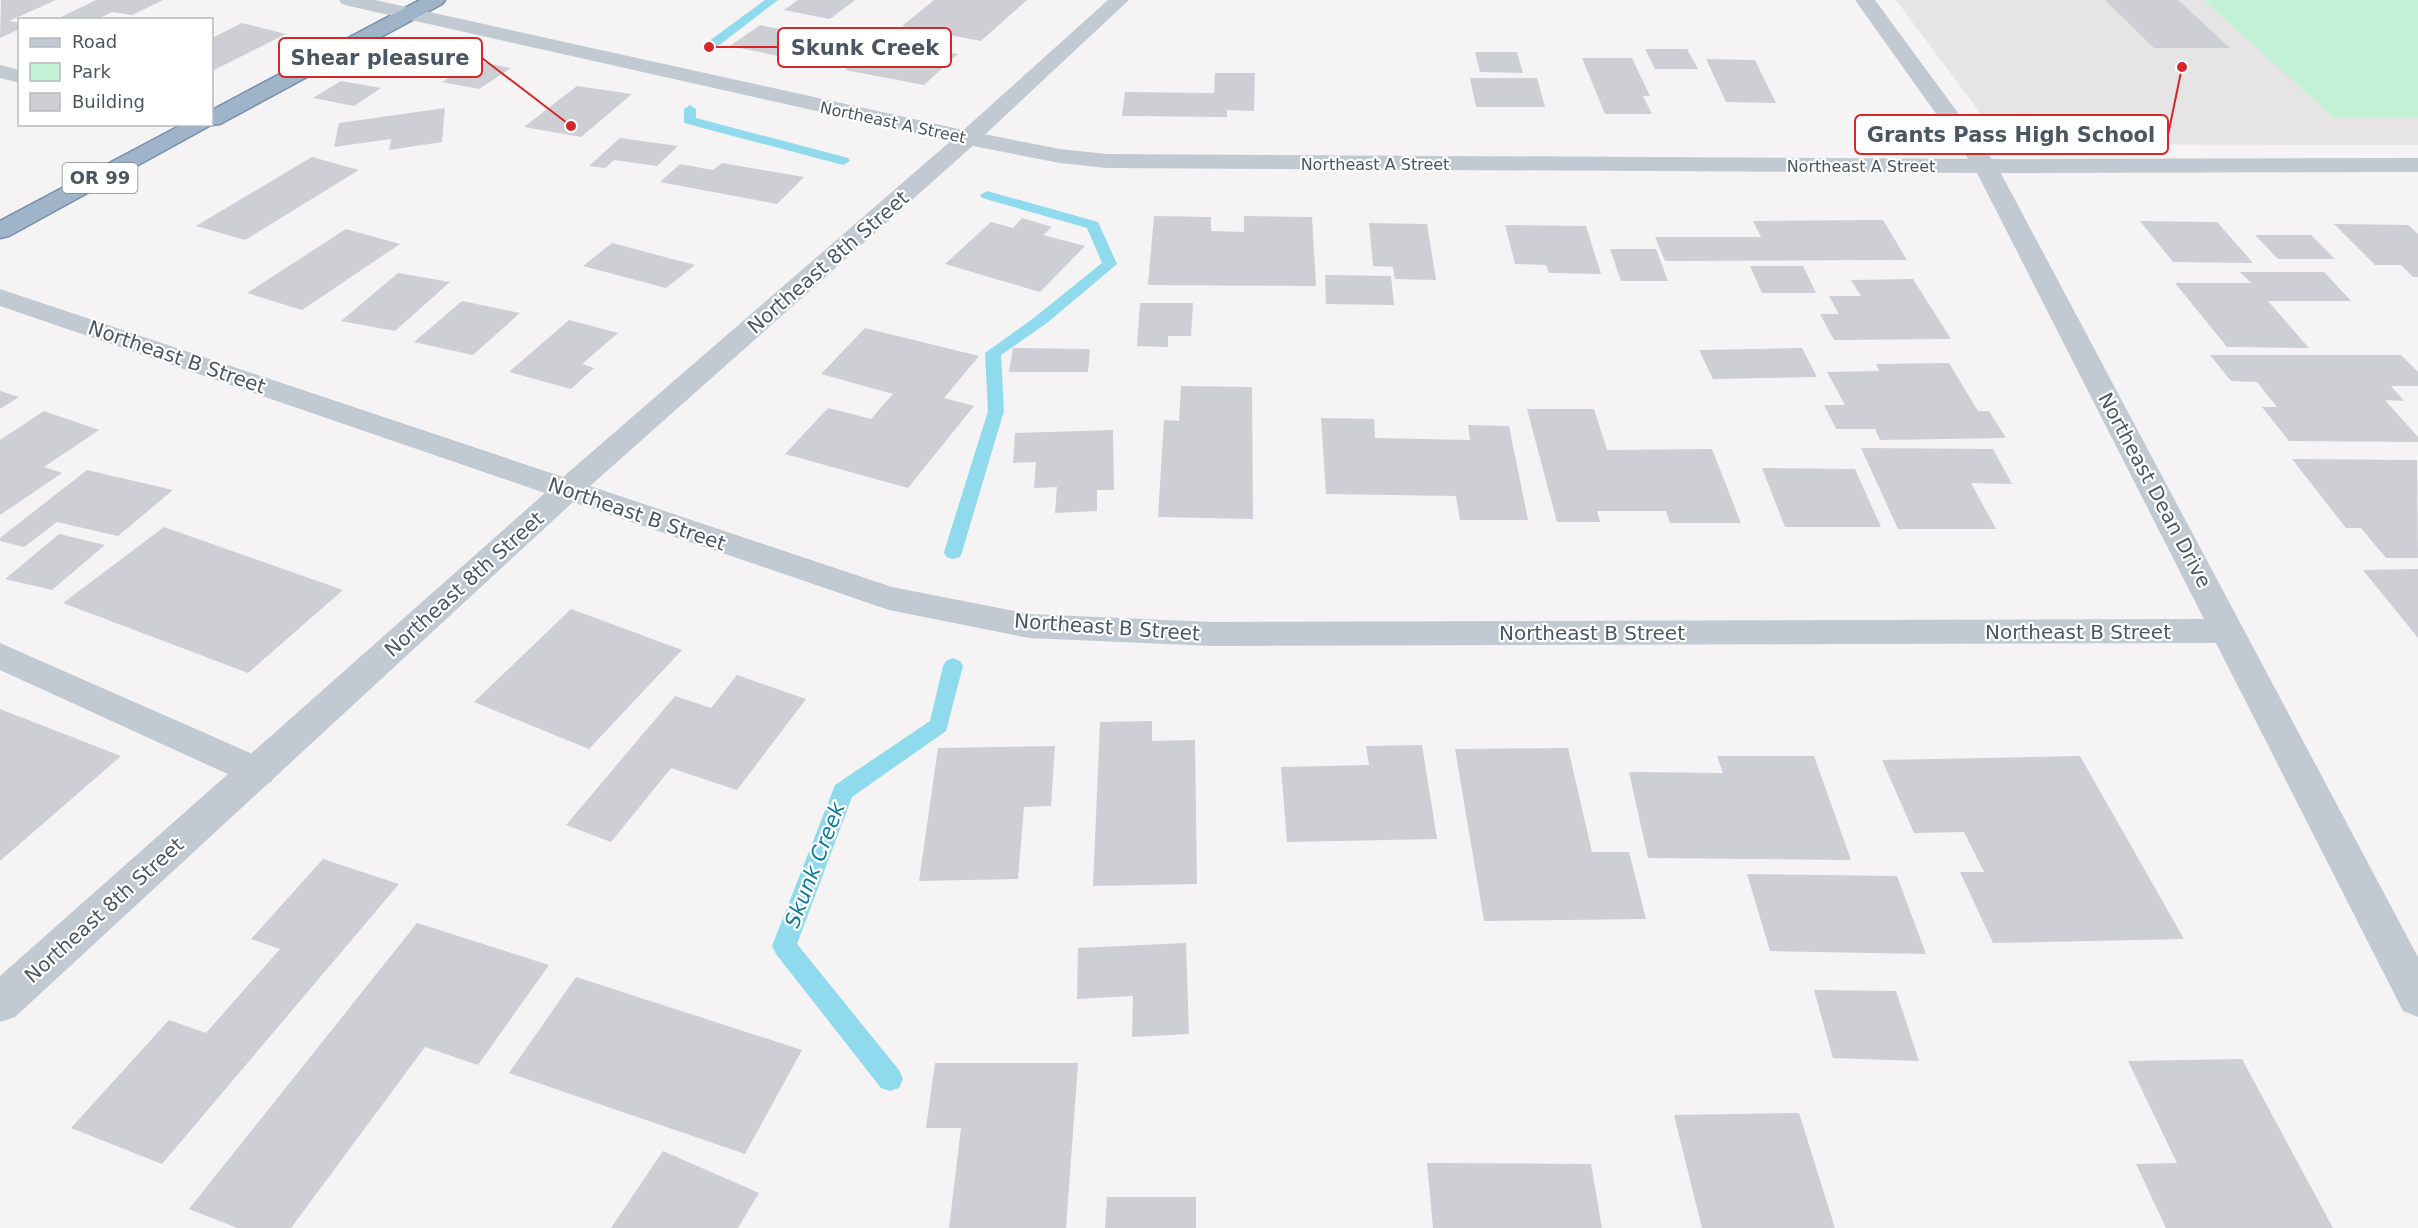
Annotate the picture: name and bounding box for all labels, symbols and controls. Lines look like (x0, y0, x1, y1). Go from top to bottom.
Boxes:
legend (18, 18, 213, 126)
callout: Skunk Creek (778, 28, 951, 67)
text: Road (72, 31, 117, 52)
text: Skunk Creek (791, 36, 940, 60)
callout: Shear pleasure (279, 38, 482, 77)
text: Shear pleasure (291, 46, 469, 70)
text: Park (72, 61, 111, 82)
text: Building (72, 91, 145, 112)
street label: Northeast A Street (818, 98, 968, 147)
callout: Grants Pass High School (1855, 115, 2168, 154)
text: Grants Pass High School (1867, 123, 2155, 147)
street label: Northeast A Street (1301, 155, 1449, 174)
street label: Northeast A Street (1787, 157, 1935, 176)
road number: OR 99 (63, 163, 138, 193)
street label: Northeast 8th Street (743, 185, 914, 338)
street label: Northeast B Street (85, 315, 269, 399)
street label: Northeast Dean Drive (2093, 388, 2217, 592)
street label: Northeast B Street (545, 472, 729, 556)
street label: Northeast 8th Street (380, 506, 548, 662)
street label: Northeast B Street (1013, 609, 1201, 645)
street label: Northeast B Street (1985, 620, 2171, 644)
street label: Northeast B Street (1499, 621, 1685, 645)
water label: Skunk Creek (780, 798, 850, 931)
street label: Northeast 8th Street (20, 832, 188, 988)

